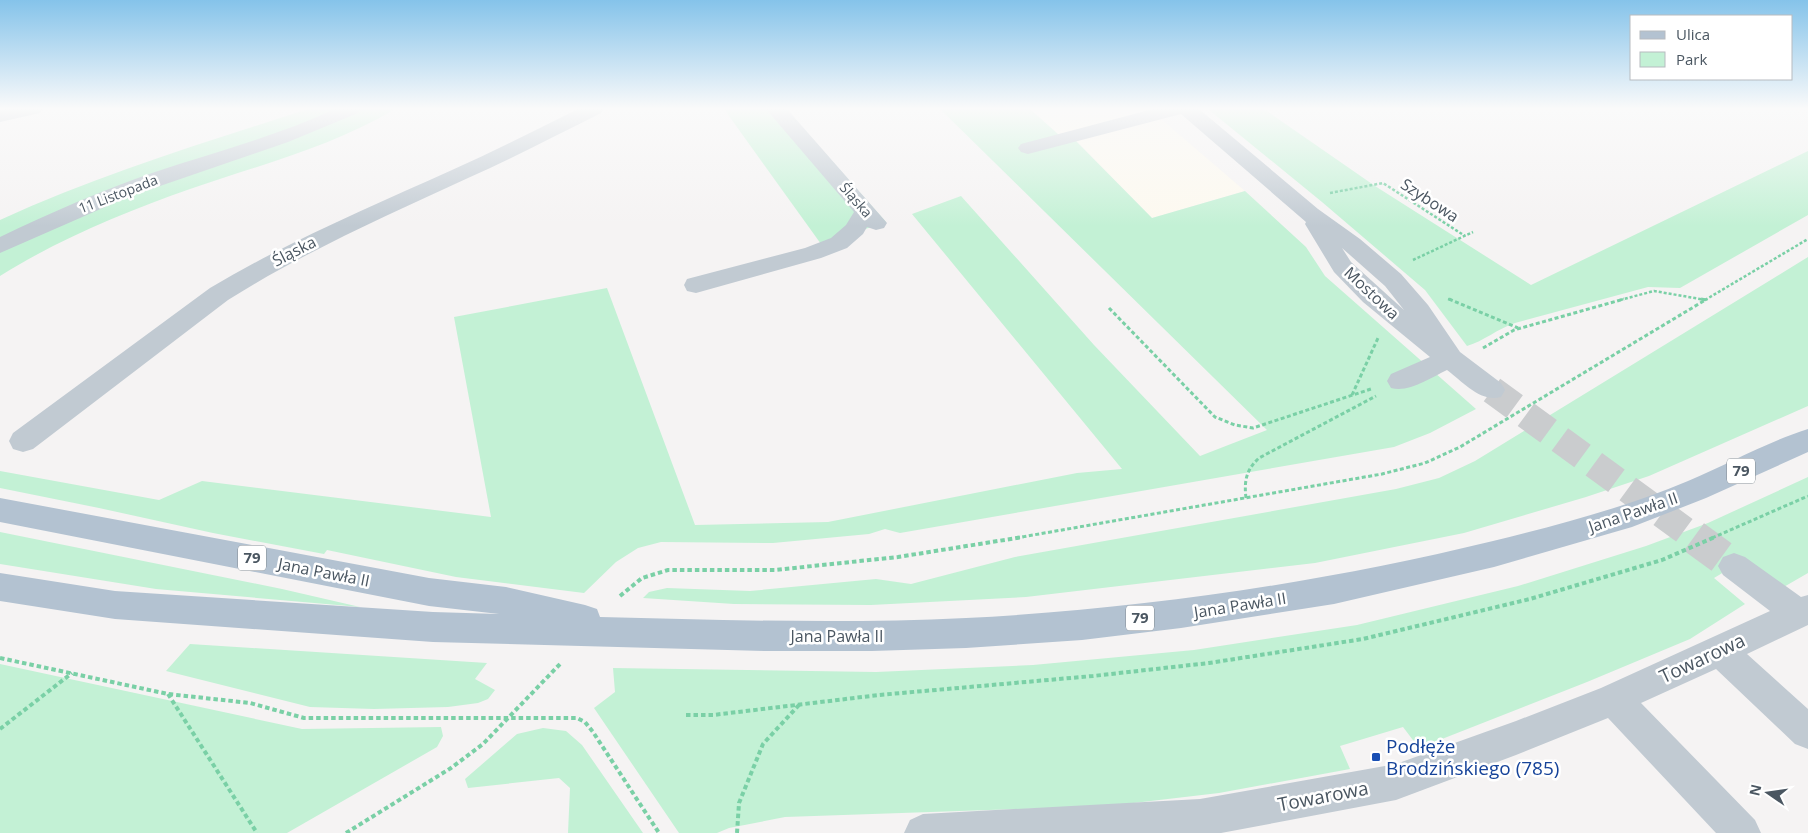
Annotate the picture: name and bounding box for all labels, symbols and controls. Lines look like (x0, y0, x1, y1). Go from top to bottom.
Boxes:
legend (1630, 15, 1793, 80)
text: Ulica (1676, 24, 1710, 44)
text: Park (1676, 49, 1707, 69)
street label: 11 Listopada (76, 170, 160, 217)
street label: Szybowa (1397, 173, 1463, 227)
street label: Śląska (836, 178, 877, 221)
street label: Śląska (268, 231, 320, 271)
street label: Mostowa (1340, 262, 1404, 324)
road number: 79 (1727, 458, 1755, 484)
street label: Jana Pawła II (1584, 486, 1681, 538)
road number: 79 (238, 546, 266, 570)
street label: Jana Pawła II (274, 552, 372, 592)
street label: Jana Pawła II (1190, 587, 1288, 623)
road number: 79 (1126, 606, 1154, 630)
street label: Jana Pawła II (789, 625, 883, 647)
street label: Towarowa (1655, 627, 1749, 689)
place label: Podłęże Brodzińskiego (785) (1386, 733, 1559, 781)
marker: Podłęże Brodzińskiego (785) (1370, 751, 1382, 763)
north arrow (1743, 768, 1793, 818)
street label: Towarowa (1276, 774, 1370, 818)
text: N (1744, 782, 1765, 798)

